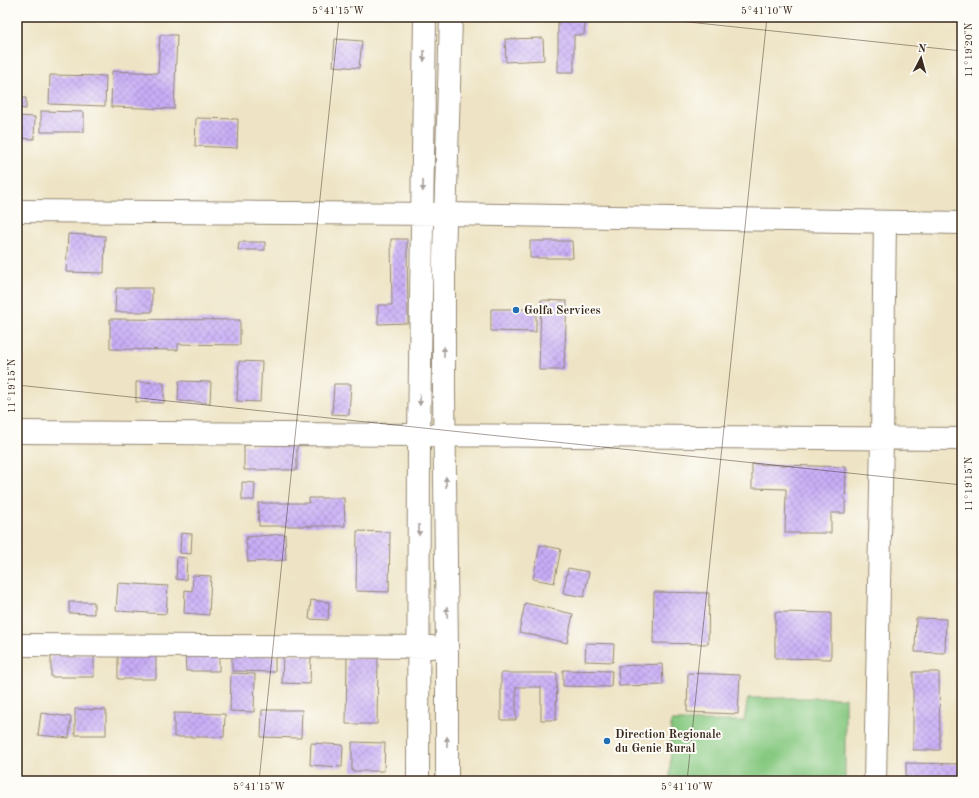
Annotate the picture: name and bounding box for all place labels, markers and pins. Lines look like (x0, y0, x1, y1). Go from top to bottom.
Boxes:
marker: Golfa Services (511, 305, 521, 315)
place label: Golfa Services (524, 305, 601, 317)
place label: Direction Regionale du Genie Rural (615, 729, 722, 755)
marker: Direction Regionale du Genie Rural (602, 736, 612, 746)

